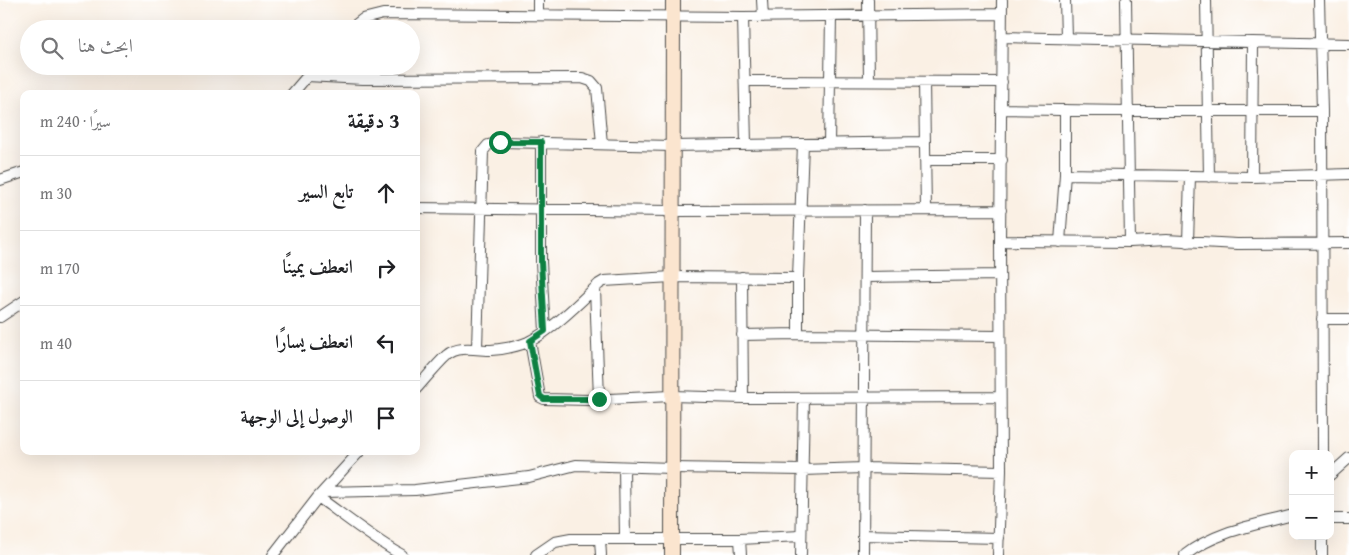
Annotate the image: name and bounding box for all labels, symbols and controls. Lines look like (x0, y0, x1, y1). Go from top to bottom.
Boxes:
search box (20, 20, 420, 75)
text: ابحث هنا (78, 31, 133, 59)
icon: search (38, 34, 66, 62)
text: 3 دقيقة (348, 105, 400, 136)
text: سيرًا · 240 m (40, 109, 111, 133)
route start (489, 131, 512, 154)
text: تابع السير (299, 177, 353, 205)
icon: ahead (372, 179, 400, 207)
text: 30 m (40, 181, 72, 205)
text: انعطف يمينًا (283, 252, 353, 280)
icon: right (372, 254, 400, 282)
text: 170 m (40, 256, 80, 280)
text: انعطف يسارًا (275, 327, 353, 355)
icon: left (372, 329, 400, 357)
text: 40 m (40, 331, 72, 355)
route end (588, 388, 611, 411)
text: الوصول إلى الوجهة (241, 402, 353, 430)
icon: arrive (372, 404, 400, 432)
map controls (1289, 450, 1334, 540)
button: + (1289, 450, 1334, 495)
button: − (1289, 495, 1334, 540)

